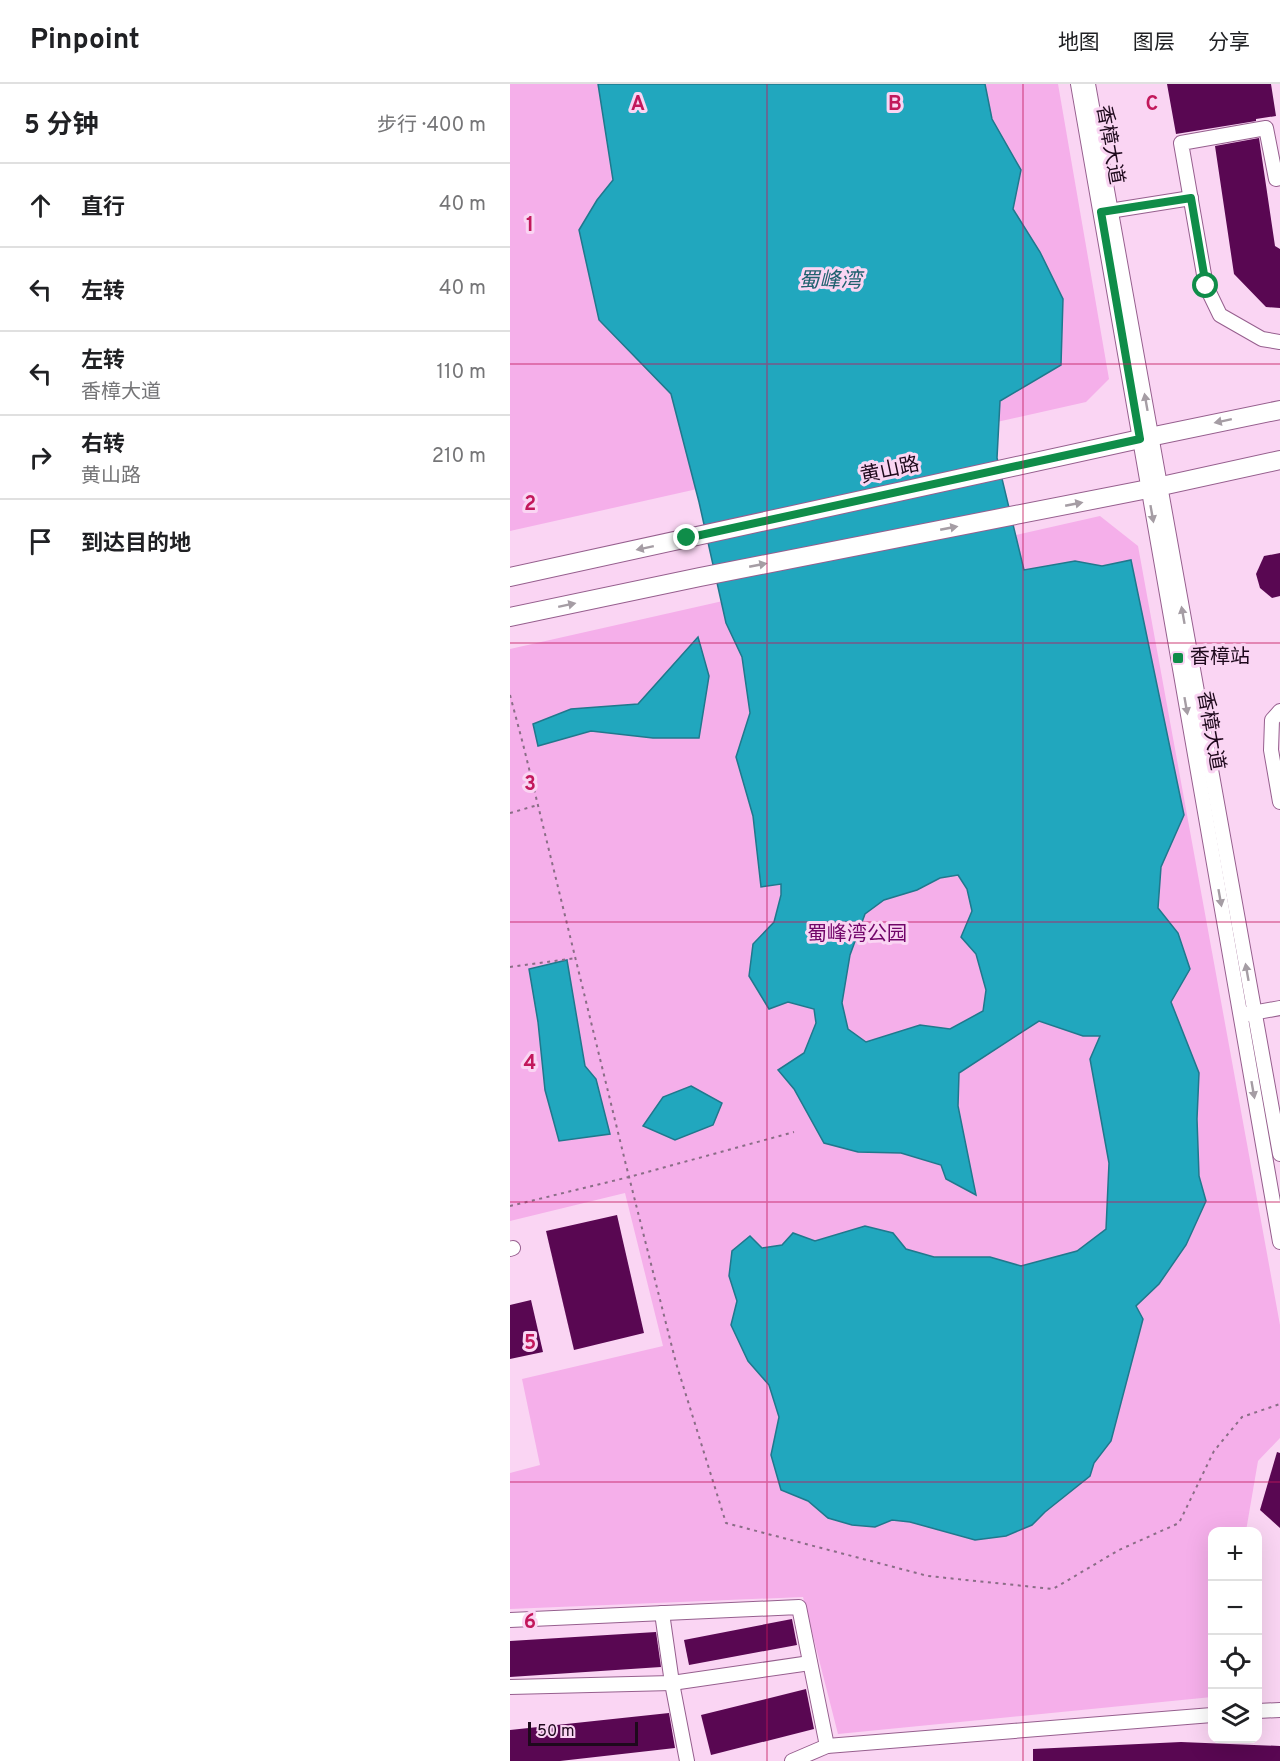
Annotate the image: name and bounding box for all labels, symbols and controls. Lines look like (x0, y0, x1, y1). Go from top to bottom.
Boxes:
text: Pinpoint (30, 23, 140, 59)
text: 地图 (1058, 30, 1100, 57)
text: 图层 (1133, 30, 1175, 57)
text: 分享 (1208, 30, 1250, 57)
text: A (631, 92, 645, 118)
text: B (888, 92, 902, 118)
text: C (1146, 92, 1158, 118)
street label: 香樟大道 (1089, 103, 1129, 187)
text: 5 分钟 (24, 110, 98, 143)
text: 步行 · 400 m (377, 113, 486, 139)
icon: ahead (24, 189, 57, 222)
text: 40 m (439, 192, 486, 218)
text: 直行 (81, 195, 125, 222)
text: 1 (526, 213, 534, 239)
water label: 蜀峰湾 (799, 268, 864, 295)
route start (1192, 272, 1218, 298)
icon: left (24, 273, 57, 306)
text: 40 m (439, 276, 486, 302)
text: 左转 (81, 279, 125, 306)
text: 左转 (81, 348, 125, 375)
icon: left (24, 357, 57, 390)
text: 110 m (437, 360, 486, 386)
text: 香樟大道 (81, 380, 161, 406)
one-way arrow (1141, 393, 1150, 412)
one-way arrow (1213, 417, 1232, 427)
text: 右转 (81, 432, 125, 459)
icon: right (24, 441, 57, 474)
text: 210 m (432, 444, 486, 470)
street label: 黄山路 (858, 452, 922, 490)
text: 黄山路 (81, 464, 141, 490)
text: 2 (524, 492, 536, 518)
one-way arrow (1065, 499, 1084, 508)
one-way arrow (1148, 505, 1157, 524)
one-way arrow (940, 523, 959, 532)
route end (673, 524, 699, 550)
icon: arrive (24, 525, 57, 558)
text: 到达目的地 (81, 531, 191, 558)
one-way arrow (636, 543, 654, 553)
one-way arrow (749, 560, 768, 569)
one-way arrow (558, 600, 577, 609)
one-way arrow (1179, 605, 1188, 624)
place label: 香樟站 (1190, 645, 1250, 671)
marker: 香樟站 (1171, 651, 1185, 665)
street label: 香樟大道 (1190, 689, 1230, 773)
one-way arrow (1182, 697, 1191, 716)
text: 3 (524, 772, 536, 798)
one-way arrow (1216, 889, 1225, 908)
park label: 蜀峰湾公园 (807, 922, 907, 948)
one-way arrow (1243, 963, 1252, 982)
text: 4 (524, 1051, 536, 1077)
one-way arrow (1249, 1081, 1258, 1100)
text: 5 (524, 1331, 536, 1357)
map controls (1208, 1527, 1262, 1743)
button: + (1208, 1527, 1262, 1581)
button: − (1208, 1581, 1262, 1635)
text: 6 (524, 1610, 536, 1636)
button: locate (1208, 1635, 1262, 1689)
button: layers (1208, 1689, 1262, 1743)
scale bar (528, 1719, 638, 1746)
text: 50 m (537, 1722, 575, 1742)

